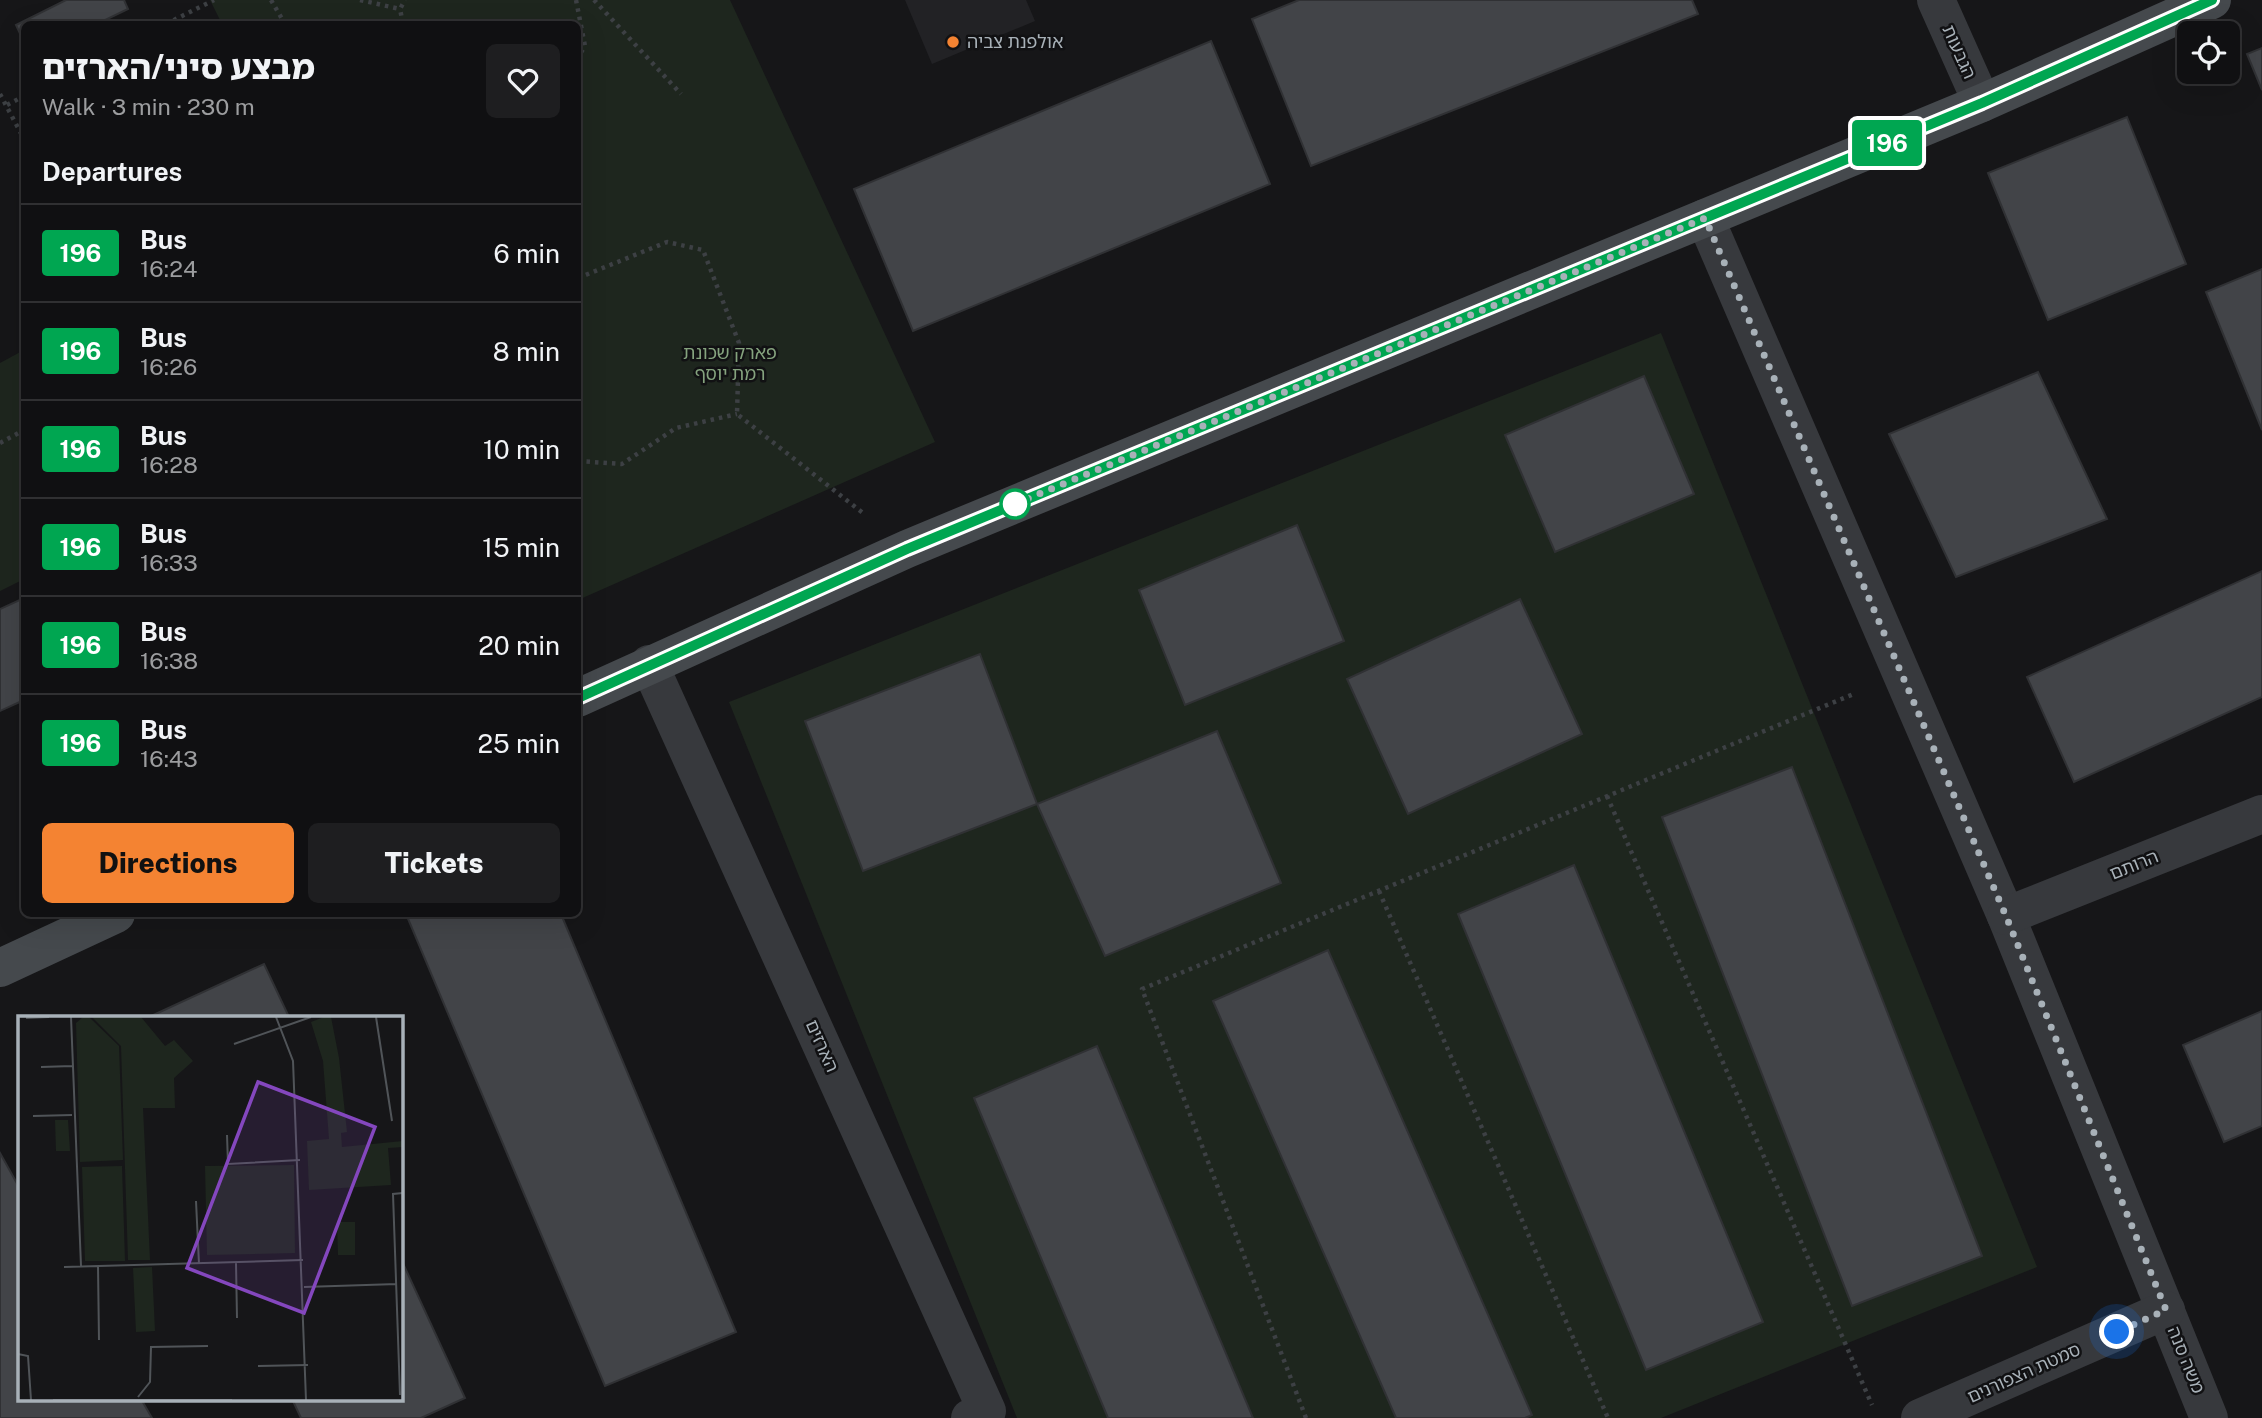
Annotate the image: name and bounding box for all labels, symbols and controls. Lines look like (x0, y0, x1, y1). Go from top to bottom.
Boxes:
map controls (2177, 21, 2240, 84)
button: locate (2177, 21, 2240, 84)
street label: הגבעות (1938, 22, 1981, 82)
place label: אולפנת צביה (967, 31, 1063, 52)
marker: אולפנת צביה (945, 34, 961, 50)
button: heart (486, 44, 560, 118)
text: מבצע סיני/הארזים (42, 48, 315, 86)
text: Walk · 3 min · 230 m (42, 93, 255, 120)
line badge: 196 (1847, 120, 1927, 166)
text: 196 (1866, 129, 1908, 157)
text: Departures (42, 156, 182, 187)
text: Bus (140, 224, 187, 255)
text: 6 min (493, 238, 560, 269)
text: 196 (60, 239, 101, 267)
text: 16:24 (140, 255, 198, 282)
text: Bus (140, 322, 187, 353)
text: 8 min (493, 336, 560, 367)
text: 196 (60, 337, 101, 365)
park label: פארק שכונת רמת יוסף (683, 342, 777, 384)
text: 16:26 (140, 353, 197, 380)
text: Bus (140, 420, 187, 451)
text: 10 min (483, 434, 560, 465)
text: 196 (60, 435, 101, 463)
text: 16:28 (140, 451, 198, 478)
unlabelled marker (1000, 489, 1030, 519)
text: Bus (140, 518, 187, 549)
text: 15 min (482, 532, 560, 563)
text: 196 (60, 533, 101, 561)
text: 16:33 (140, 549, 198, 576)
text: Bus (140, 616, 187, 647)
text: 20 min (478, 630, 560, 661)
text: 196 (60, 631, 101, 659)
text: 16:38 (140, 647, 198, 674)
text: Bus (140, 714, 187, 745)
text: 25 min (477, 728, 560, 759)
text: 196 (60, 729, 101, 757)
text: 16:43 (140, 745, 198, 772)
button: Directions (42, 823, 294, 903)
button: Tickets (308, 823, 560, 903)
street label: הרותם (2106, 845, 2161, 884)
inset map (18, 1016, 402, 1400)
street label: הארזים (802, 1016, 843, 1075)
your location (2099, 1314, 2134, 1349)
street label: משה סנה (2164, 1323, 2209, 1396)
street label: סמטת הצפורנים (1964, 1338, 2084, 1407)

